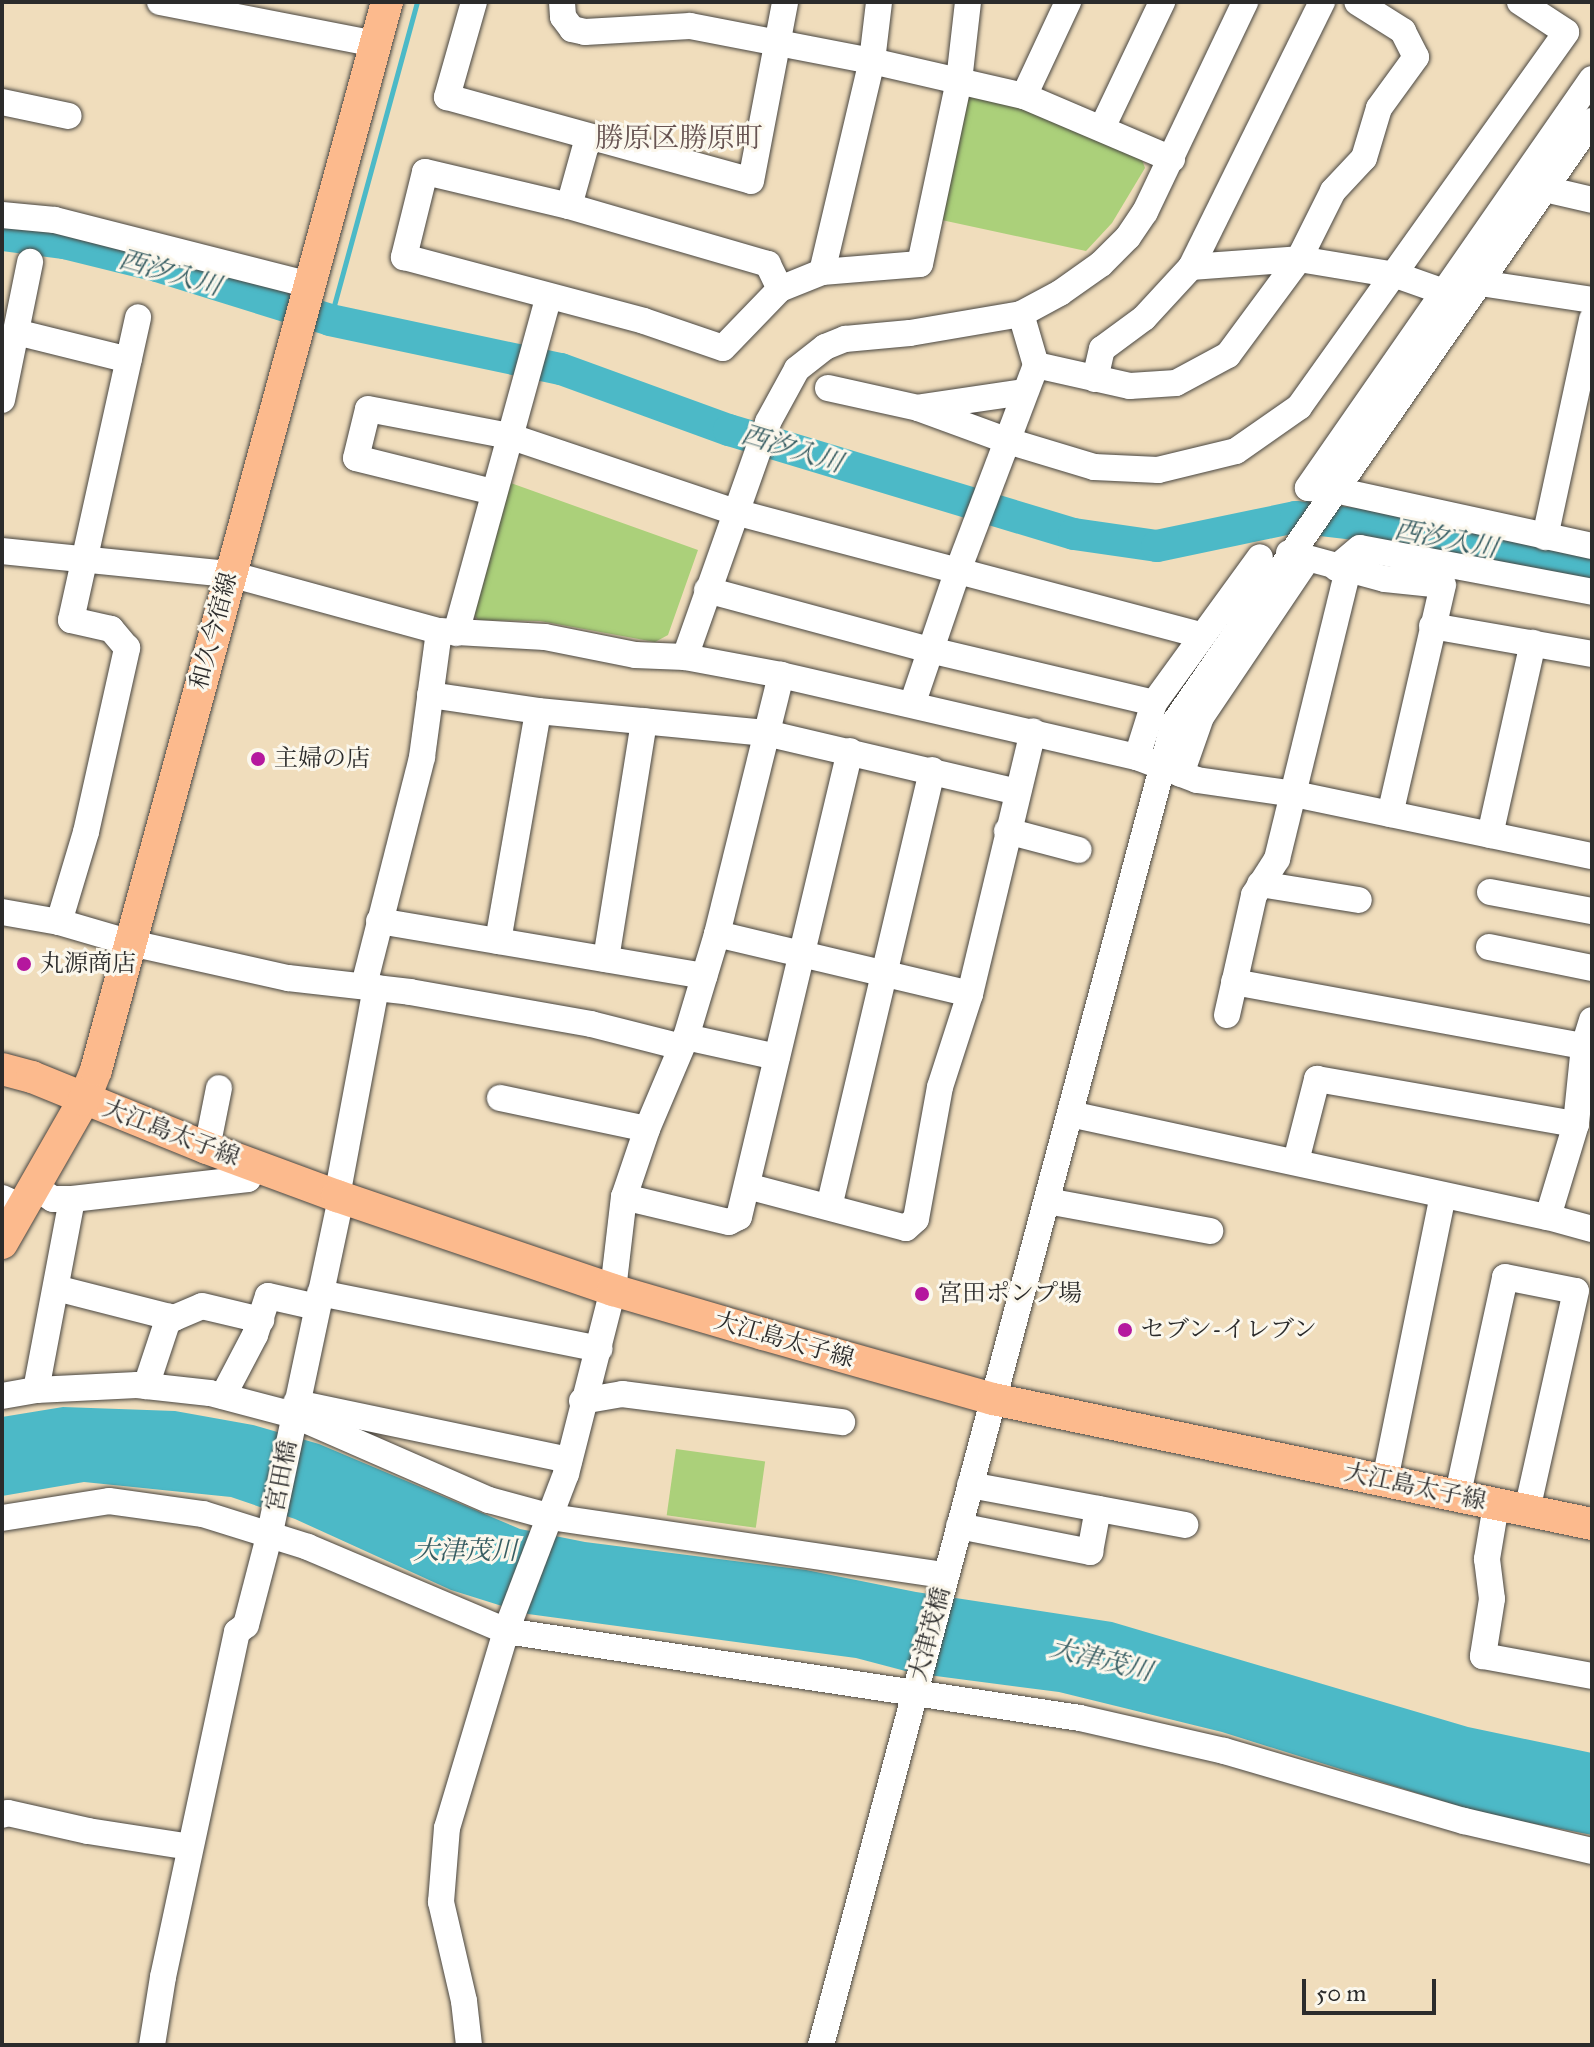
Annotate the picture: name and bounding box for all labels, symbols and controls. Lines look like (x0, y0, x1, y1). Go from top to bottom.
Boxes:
district label: 勝原区勝原町 (595, 121, 763, 155)
water label: 西汐入川 (116, 244, 224, 302)
water label: 西汐入川 (738, 419, 846, 479)
water label: 西汐入川 (1392, 514, 1500, 564)
street label: 和久今宿線 (185, 569, 243, 693)
place label: 主婦の店 (274, 745, 370, 773)
marker: 主婦の店 (249, 750, 267, 768)
place label: 丸源商店 (40, 950, 136, 978)
marker: 丸源商店 (15, 955, 33, 973)
street label: 大江島太子線 (99, 1094, 243, 1172)
place label: 宮田ポンプ場 (938, 1280, 1082, 1308)
marker: 宮田ポンプ場 (913, 1285, 931, 1303)
street label: 大江島太子線 (711, 1306, 857, 1374)
place label: セブン-イレブン (1141, 1316, 1319, 1344)
marker: セブン-イレブン (1116, 1321, 1134, 1339)
street label: 宮田橋 (261, 1438, 303, 1514)
street label: 大江島太子線 (1342, 1458, 1488, 1516)
water label: 大津茂川 (413, 1535, 517, 1567)
street label: 大津茂橋 (904, 1584, 956, 1684)
water label: 大津茂川 (1047, 1632, 1155, 1688)
scale bar (1306, 1963, 1440, 2013)
text: 50 m (1316, 1978, 1366, 2008)

